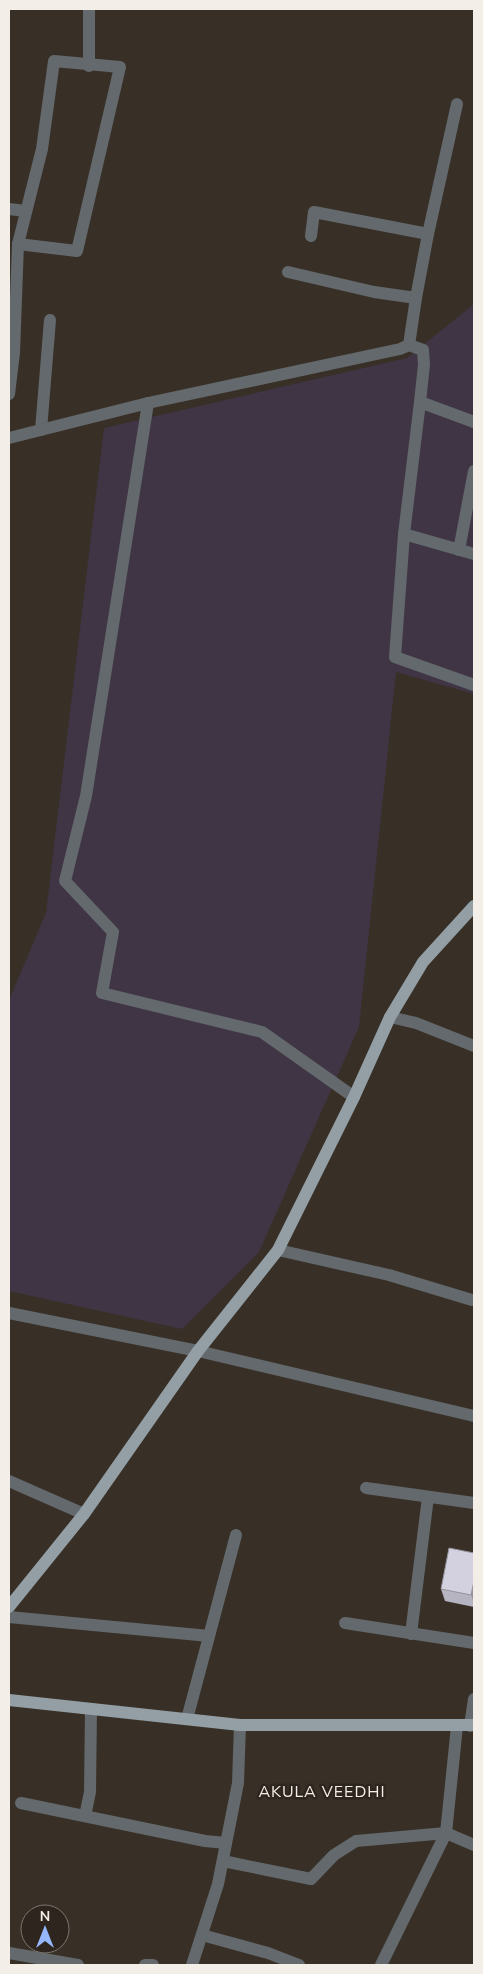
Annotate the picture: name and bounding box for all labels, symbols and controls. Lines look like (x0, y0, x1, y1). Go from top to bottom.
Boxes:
district label: AKULA VEEDHI (258, 1781, 386, 1803)
north arrow (20, 1904, 70, 1954)
text: N (40, 1907, 50, 1926)

